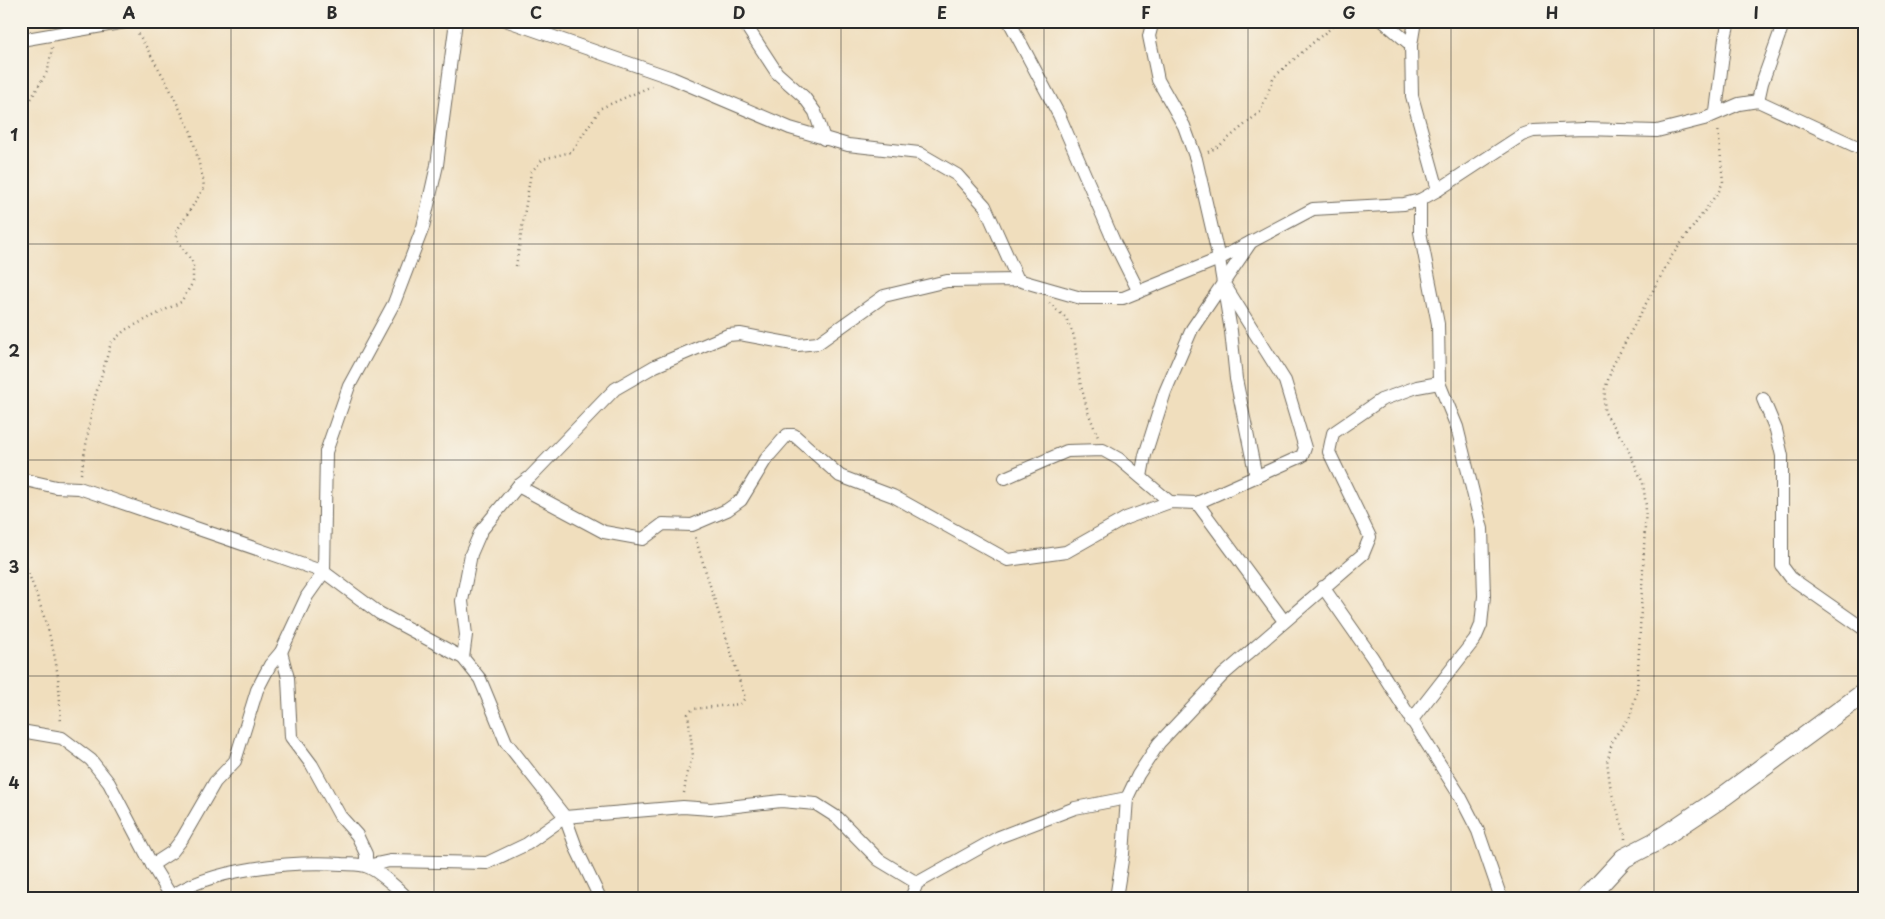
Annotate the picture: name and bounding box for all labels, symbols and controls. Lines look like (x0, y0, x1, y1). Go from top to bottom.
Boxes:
text: A (123, 0, 136, 24)
text: B (327, 0, 338, 24)
text: C (530, 0, 542, 24)
text: D (733, 0, 745, 24)
text: E (937, 0, 947, 24)
text: F (1141, 0, 1151, 24)
text: G (1342, 0, 1356, 24)
text: H (1546, 0, 1558, 24)
text: I (1753, 0, 1759, 24)
text: 1 (10, 122, 18, 146)
text: 2 (8, 338, 20, 362)
text: 3 (9, 554, 19, 578)
text: 4 (9, 770, 20, 794)

